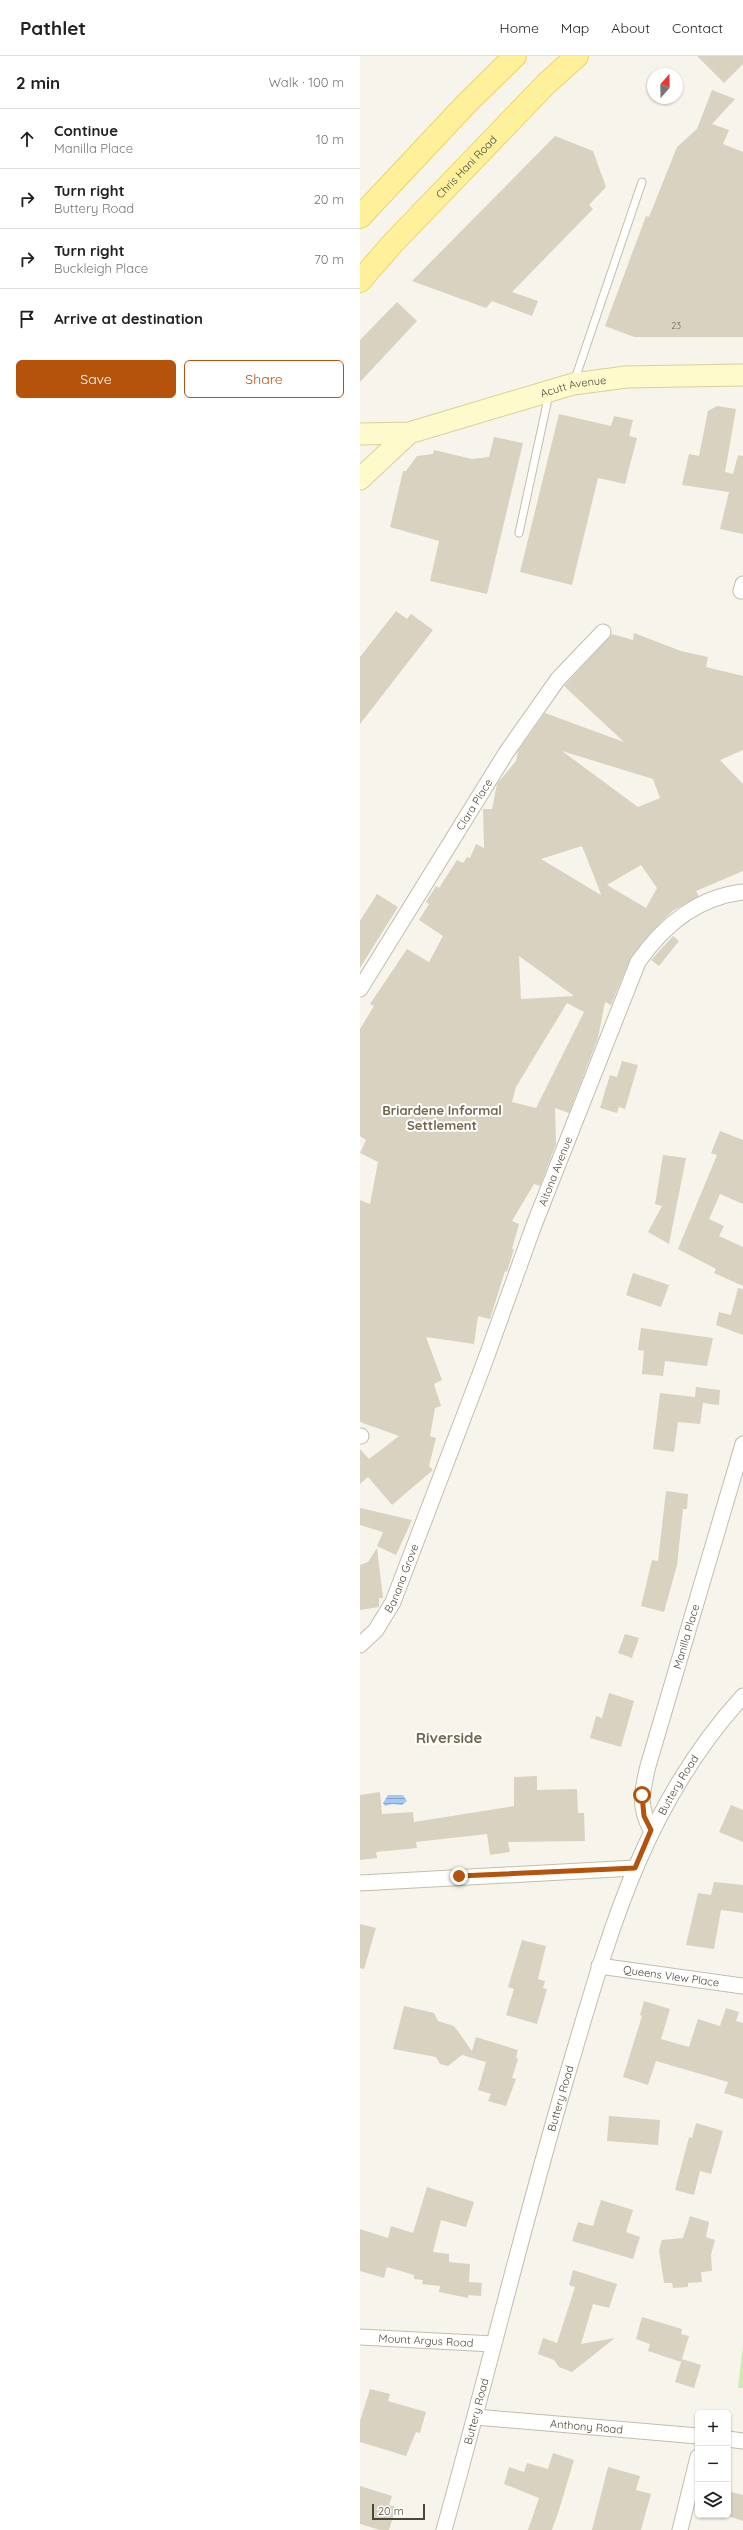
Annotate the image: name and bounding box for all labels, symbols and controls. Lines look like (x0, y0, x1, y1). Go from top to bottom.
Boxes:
text: Pathlet (20, 16, 86, 40)
text: Home (500, 19, 539, 37)
text: Map (561, 19, 589, 37)
text: About (611, 19, 650, 37)
text: Contact (672, 19, 723, 37)
north arrow (647, 68, 683, 104)
text: 2 min (16, 72, 60, 93)
text: Walk · 100 m (268, 74, 344, 90)
text: Continue (54, 121, 118, 140)
icon: ahead (16, 128, 38, 150)
text: 10 m (316, 131, 344, 147)
street label: Chris Hani Road (433, 133, 500, 201)
text: Manilla Place (54, 140, 133, 156)
text: Turn right (54, 181, 125, 200)
icon: right (16, 188, 38, 210)
text: 20 m (314, 191, 344, 207)
text: Buttery Road (54, 200, 134, 216)
text: Turn right (54, 241, 125, 260)
icon: right (16, 248, 38, 270)
text: 70 m (314, 251, 344, 267)
text: Buckleigh Place (54, 260, 148, 276)
icon: arrive (16, 308, 38, 330)
text: Arrive at destination (54, 309, 203, 328)
house number: 23 (671, 320, 681, 331)
button: Save (16, 360, 176, 398)
button: Share (184, 360, 344, 398)
street label: Acutt Avenue (539, 373, 607, 400)
street label: Clara Place (453, 776, 495, 833)
district label: Briardene Informal Settlement (382, 1102, 502, 1133)
street label: Altona Avenue (535, 1134, 575, 1208)
street label: Banana Grove (381, 1542, 422, 1615)
street label: Manilla Place (670, 1602, 702, 1671)
district label: Riverside (416, 1728, 482, 1747)
street label: Buttery Road (655, 1752, 702, 1817)
route start (633, 1786, 651, 1804)
route end (450, 1867, 468, 1885)
street label: Queens View Place (622, 1962, 720, 1990)
street label: Buttery Road (544, 2064, 577, 2133)
street label: Mount Argus Road (378, 2331, 474, 2350)
street label: Buttery Road (461, 2377, 492, 2446)
map controls (695, 2410, 731, 2518)
button: + (695, 2410, 731, 2446)
street label: Anthony Road (550, 2416, 624, 2437)
button: − (695, 2446, 731, 2482)
button: layers (695, 2482, 731, 2518)
scale bar (372, 2502, 425, 2521)
text: 20 m (378, 2504, 404, 2518)

